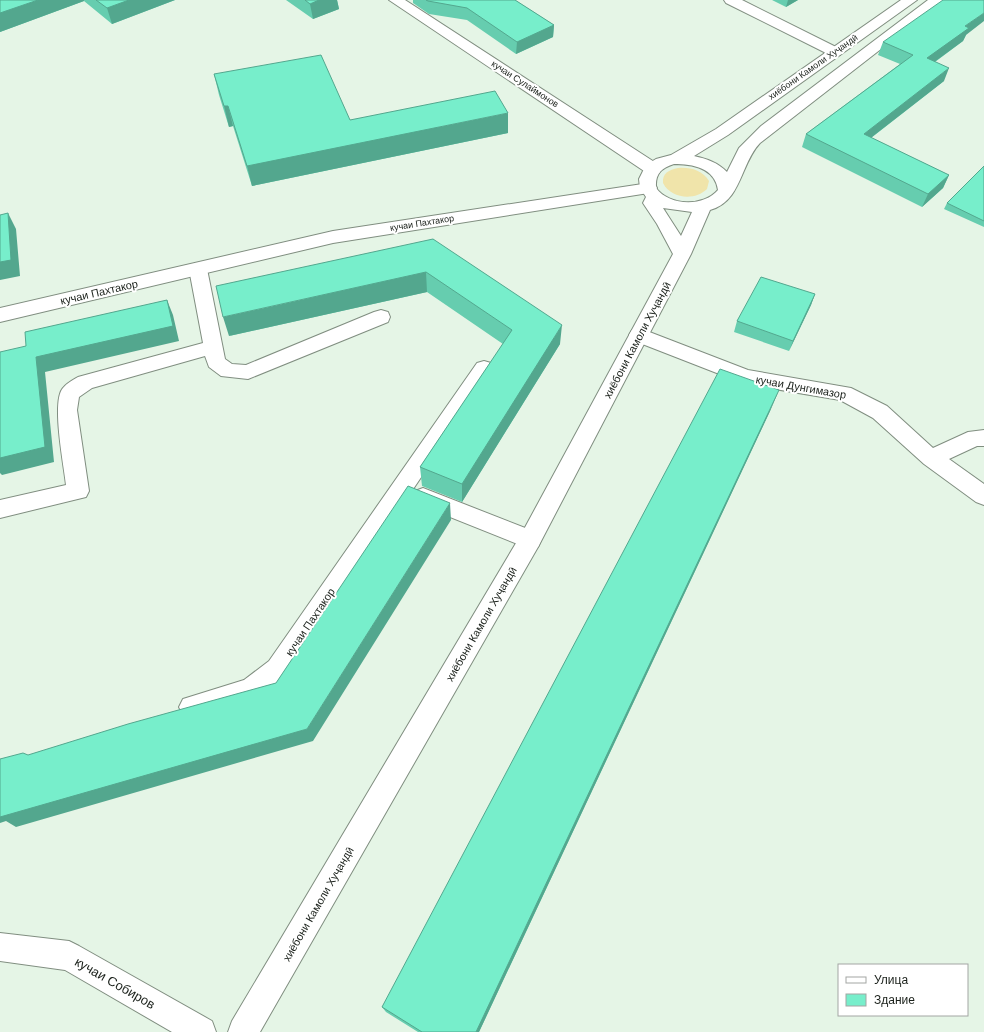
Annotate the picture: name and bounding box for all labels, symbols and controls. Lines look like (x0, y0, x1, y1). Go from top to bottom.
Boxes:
street label: хиёбони Камоли Хуҷандӣ (767, 32, 859, 102)
street label: кучаи Сулаймонов (490, 59, 561, 109)
street label: кучаи Пахтакор (389, 213, 455, 233)
street label: кучаи Пахтакор (59, 277, 139, 307)
street label: хиёбони Камоли Хуҷандӣ (601, 280, 673, 400)
street label: кучаи Дунгимазор (755, 373, 847, 401)
street label: хиёбони Камоли Хуҷандӣ (443, 565, 519, 683)
street label: кучаи Пахтакор (283, 586, 337, 658)
street label: хиёбони Камоли Хуҷандӣ (280, 845, 356, 963)
street label: кучаи Собиров (72, 954, 158, 1012)
legend (838, 964, 968, 1016)
text: Улица (874, 973, 908, 987)
text: Здание (874, 993, 915, 1007)

